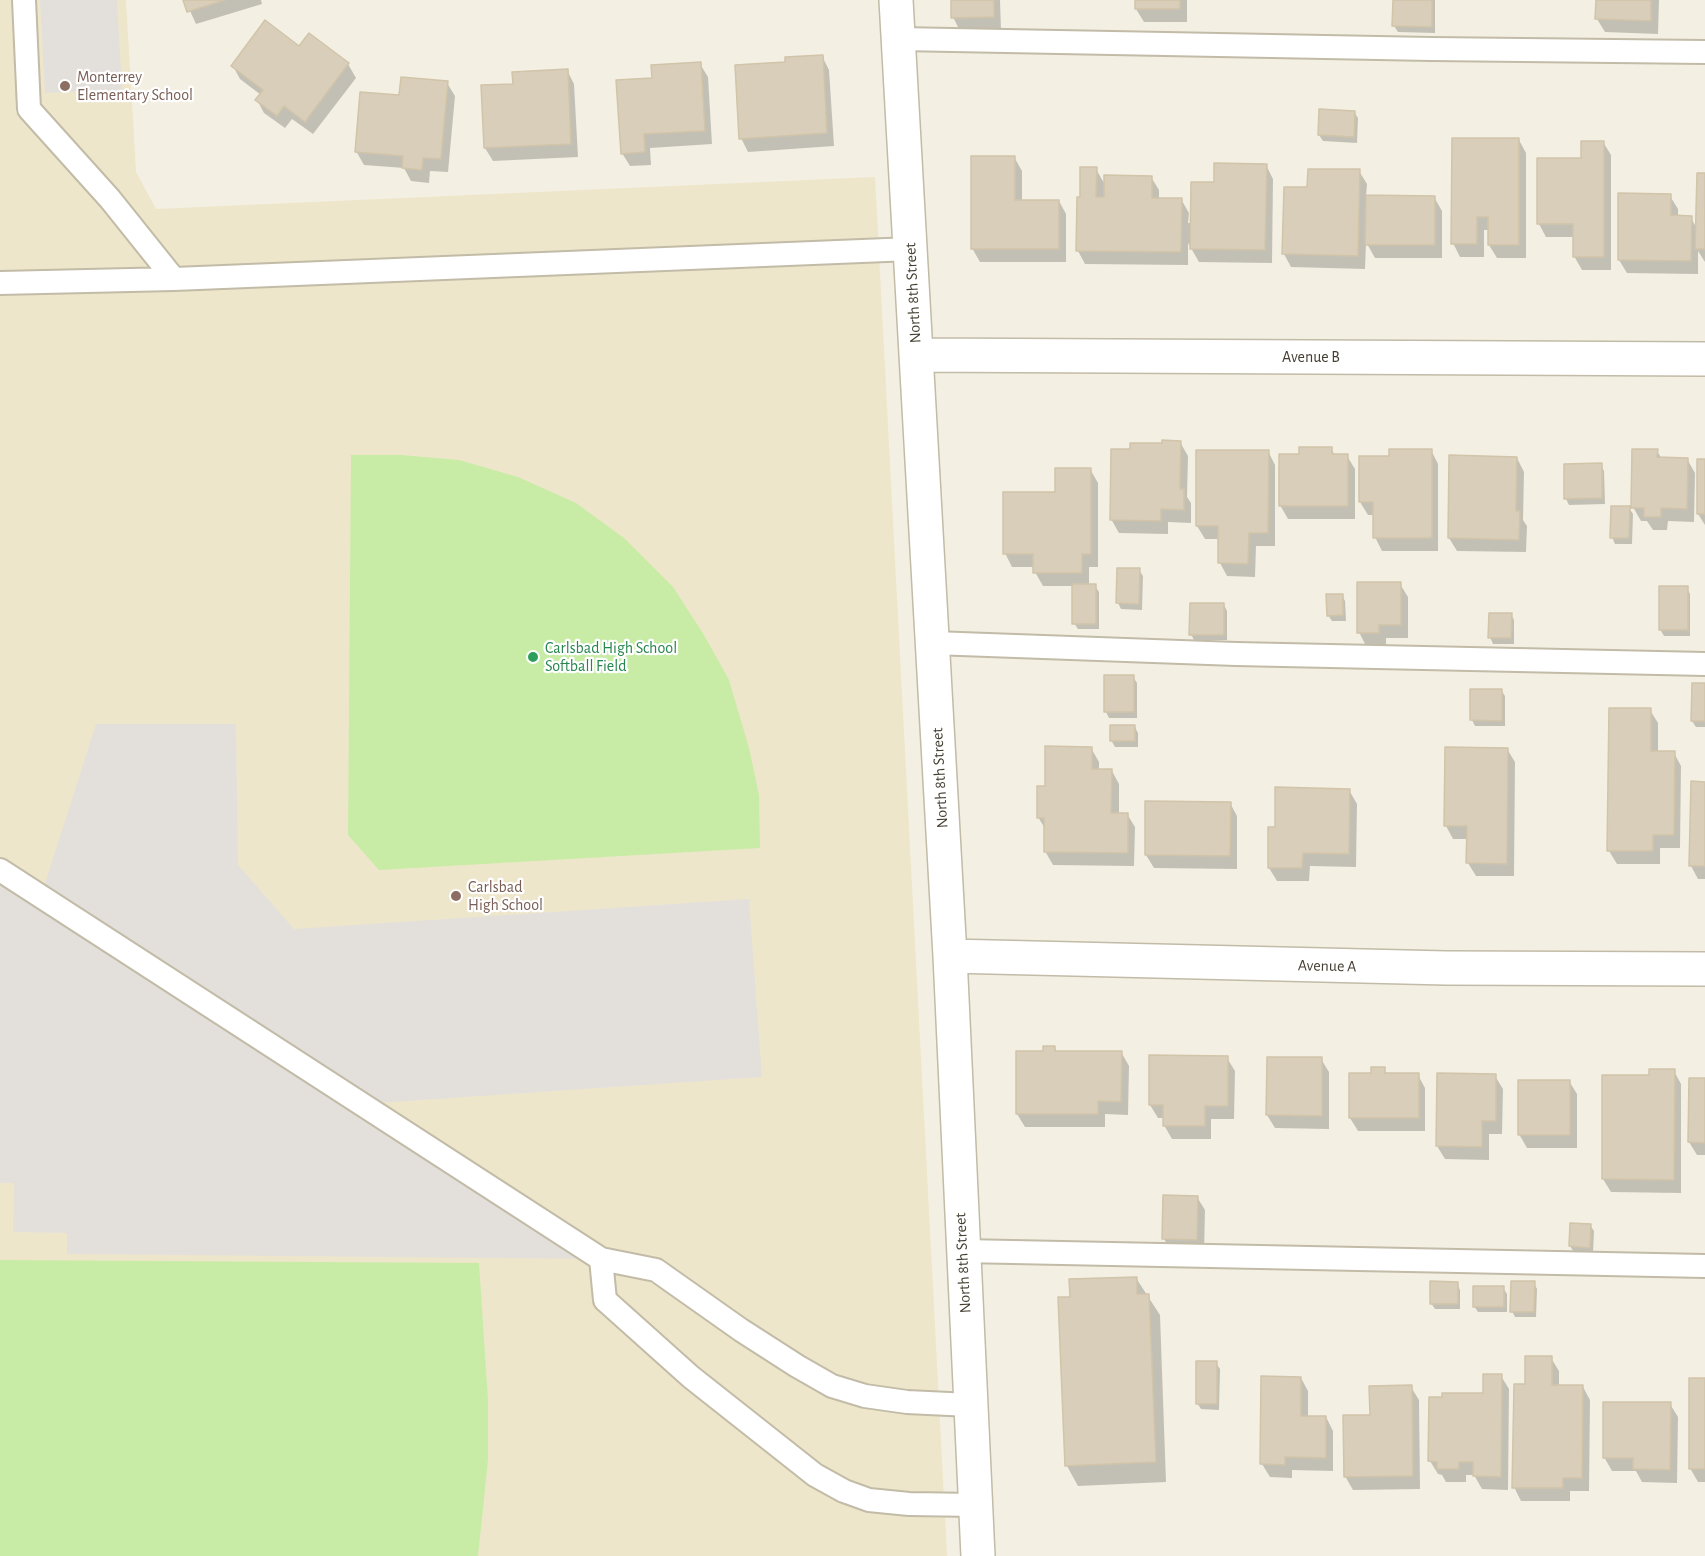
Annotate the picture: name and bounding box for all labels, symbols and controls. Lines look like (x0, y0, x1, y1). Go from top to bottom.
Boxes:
place label: Monterrey Elementary School (77, 67, 193, 105)
marker: Monterrey Elementary School (58, 79, 72, 93)
street label: North 8th Street (901, 242, 925, 344)
street label: Avenue B (1282, 347, 1340, 367)
place label: Carlsbad High School Softball Field (545, 638, 677, 676)
marker: Carlsbad High School Softball Field (526, 650, 540, 664)
street label: North 8th Street (928, 727, 952, 829)
place label: Carlsbad High School (468, 877, 543, 915)
marker: Carlsbad High School (449, 889, 463, 903)
street label: Avenue A (1298, 956, 1356, 976)
street label: North 8th Street (951, 1212, 975, 1314)

